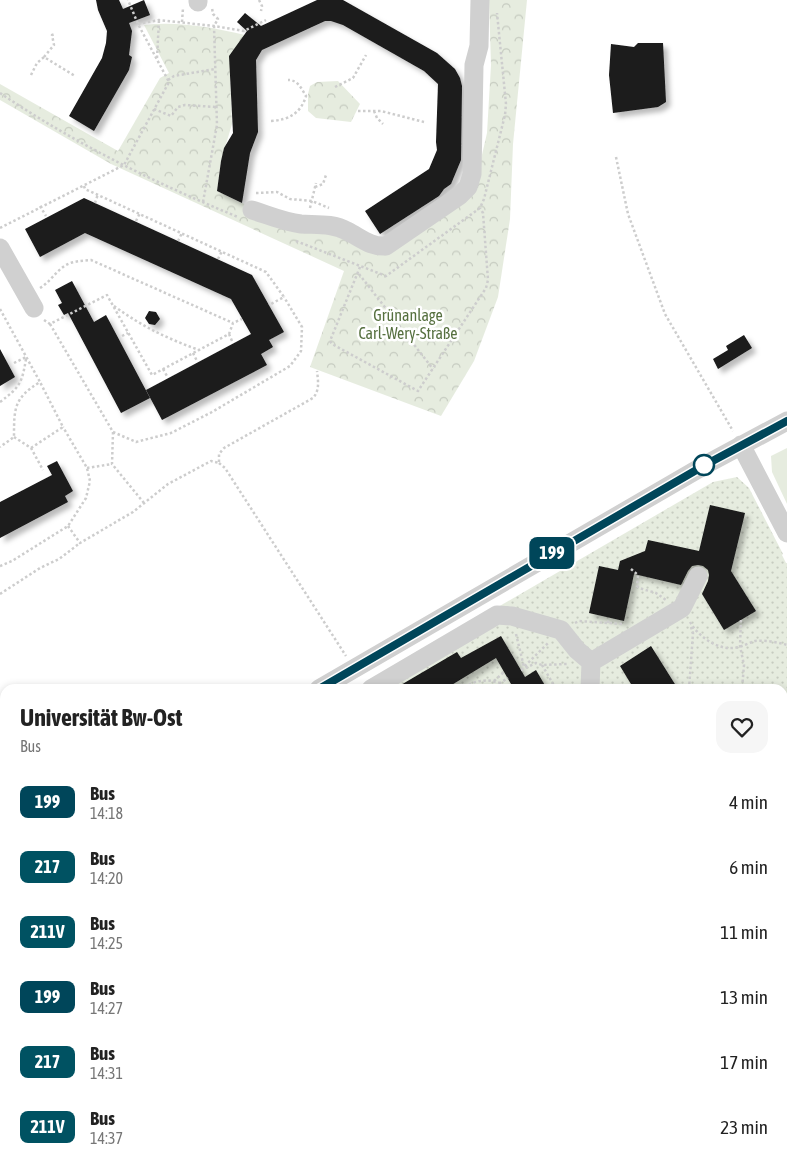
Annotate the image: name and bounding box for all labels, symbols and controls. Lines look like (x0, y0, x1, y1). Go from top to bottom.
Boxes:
park label: Grünanlage Carl-Wery-Straße (358, 306, 458, 343)
unlabelled marker (693, 454, 715, 476)
line badge: 199 (523, 537, 581, 569)
text: 199 (539, 542, 565, 563)
button: heart (716, 701, 768, 753)
text: Universität Bw-Ost (20, 704, 182, 731)
text: Bus (20, 737, 41, 755)
text: Bus (90, 782, 115, 804)
text: 199 (35, 791, 60, 812)
text: 4 min (729, 791, 768, 813)
text: 14:18 (90, 804, 123, 822)
text: Bus (90, 847, 115, 869)
text: 217 (35, 856, 60, 877)
text: 6 min (729, 856, 768, 878)
text: 14:20 (90, 869, 123, 887)
text: Bus (90, 912, 115, 934)
text: 211V (30, 921, 65, 942)
text: 11 min (720, 921, 768, 943)
text: 14:25 (90, 934, 123, 952)
text: Bus (90, 977, 115, 999)
text: 199 (35, 986, 60, 1007)
text: 13 min (720, 986, 768, 1008)
text: 14:27 (90, 999, 123, 1017)
text: Bus (90, 1042, 115, 1064)
text: 217 (35, 1051, 60, 1072)
text: 17 min (720, 1051, 768, 1073)
text: 14:31 (90, 1064, 123, 1082)
text: Bus (90, 1107, 115, 1129)
text: 211V (30, 1116, 65, 1137)
text: 23 min (720, 1116, 768, 1138)
text: 14:37 (90, 1129, 123, 1147)

